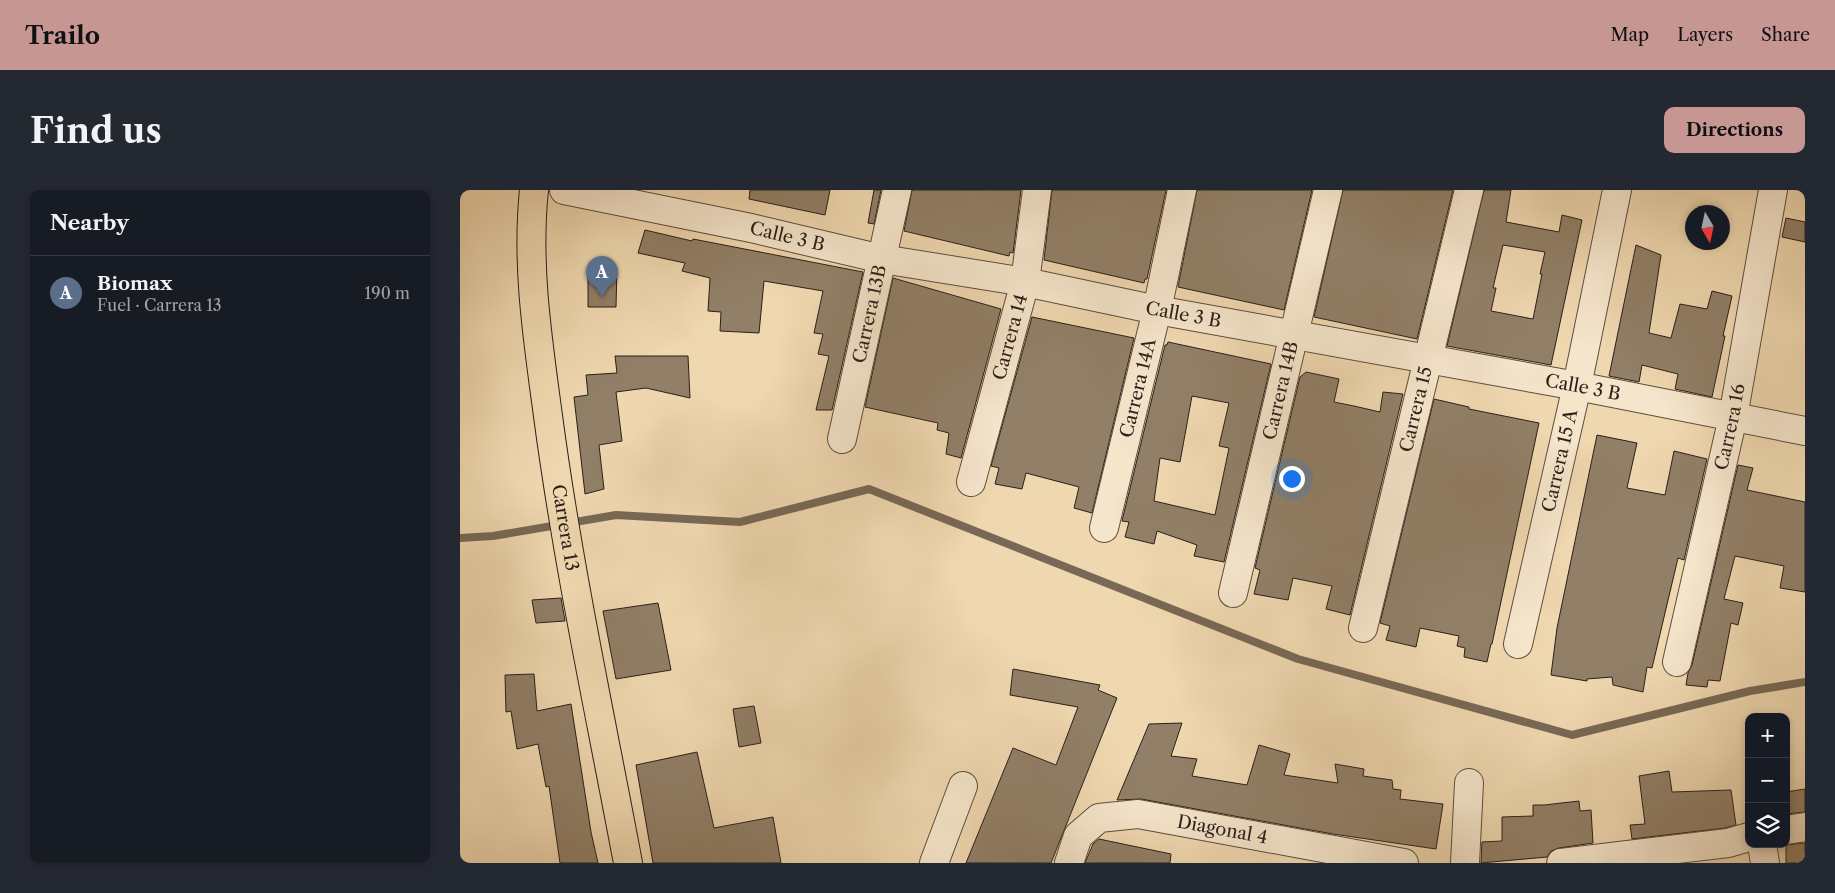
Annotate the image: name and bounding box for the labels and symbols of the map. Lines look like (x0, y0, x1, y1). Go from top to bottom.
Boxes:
north arrow (1685, 205, 1730, 250)
street label: Calle 3 B (748, 217, 827, 256)
pin: A (586, 256, 618, 297)
street label: Carrera 13B (848, 263, 891, 365)
street label: Carrera 14 (988, 292, 1032, 383)
street label: Calle 3 B (1144, 297, 1223, 332)
street label: Carrera 14A (1115, 336, 1161, 440)
street label: Carrera 14B (1258, 339, 1303, 442)
street label: Carrera 15 (1395, 364, 1437, 454)
street label: Calle 3 B (1543, 369, 1622, 405)
street label: Carrera 16 (1710, 382, 1750, 472)
street label: Carrera 15 A (1538, 407, 1582, 514)
your location (1279, 466, 1305, 492)
street label: Carrera 13 (547, 483, 583, 573)
street label: Diagonal 4 (1175, 810, 1269, 849)

